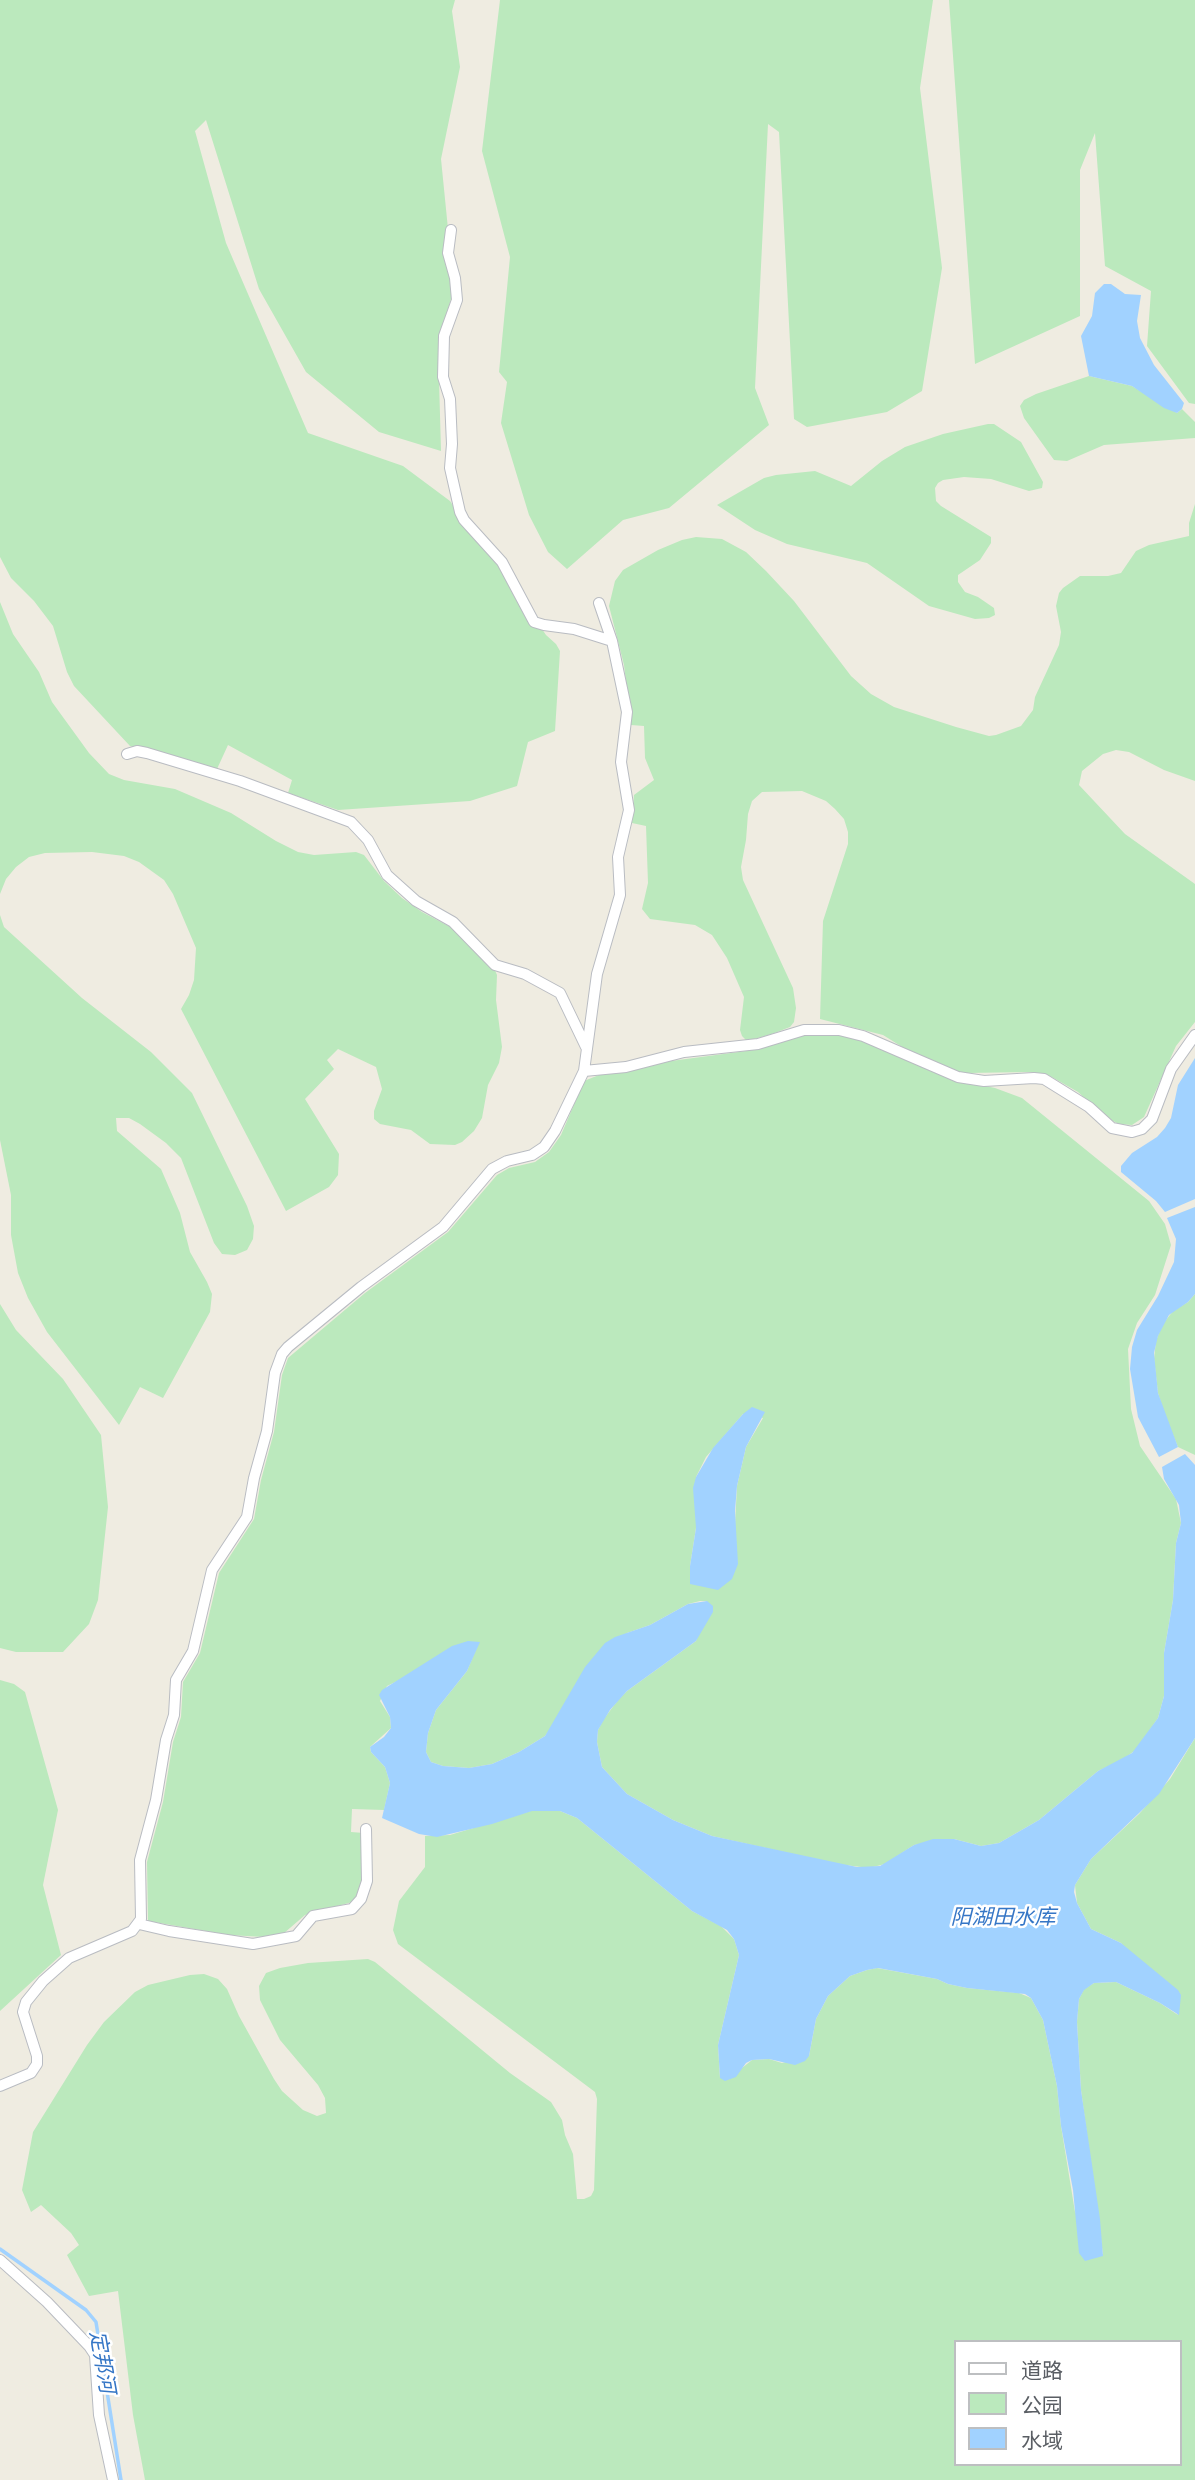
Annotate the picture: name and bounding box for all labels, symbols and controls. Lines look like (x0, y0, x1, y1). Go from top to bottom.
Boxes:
water label: 阳湖田水库 (951, 1905, 1055, 1931)
water label: 定邦河 (84, 2329, 120, 2395)
legend (954, 2340, 1181, 2466)
text: 道路 (1021, 2358, 1063, 2383)
text: 公园 (1021, 2393, 1063, 2418)
text: 水域 (1021, 2428, 1063, 2453)

